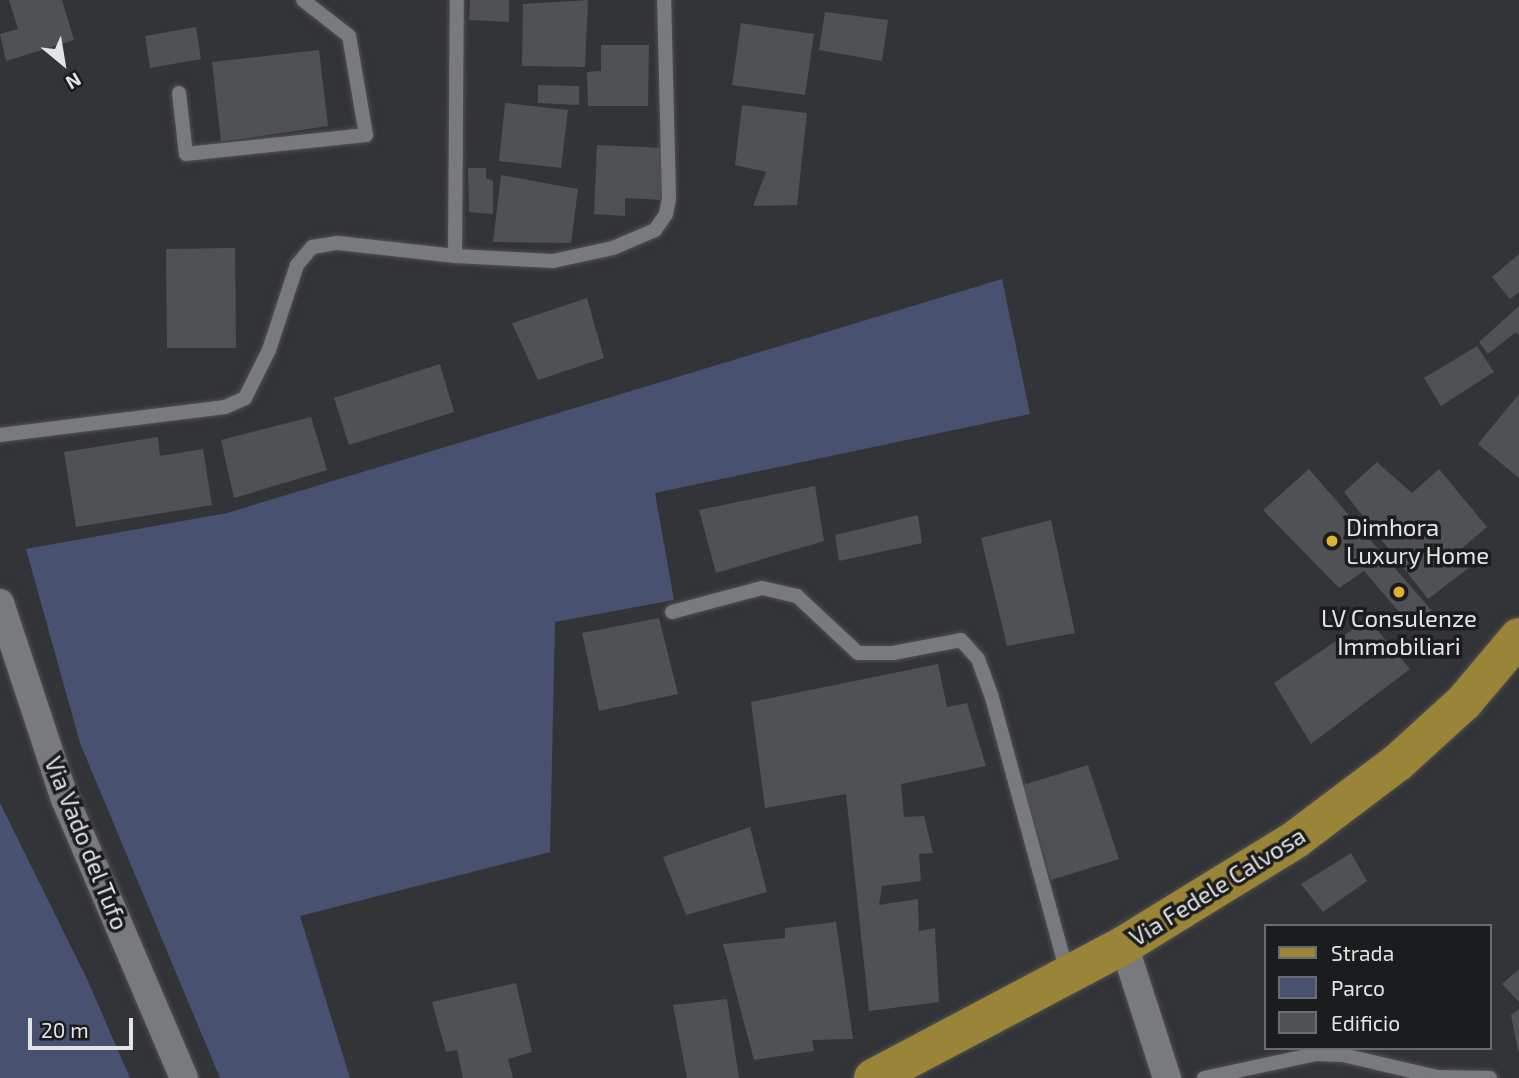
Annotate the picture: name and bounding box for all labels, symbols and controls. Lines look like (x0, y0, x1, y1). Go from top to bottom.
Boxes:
north arrow (28, 28, 98, 98)
text: N (62, 68, 85, 95)
place label: Dimhora Luxury Home (1346, 513, 1490, 569)
marker: Dimhora Luxury Home (1324, 533, 1340, 549)
marker: LV Consulenze Immobiliari (1391, 584, 1407, 600)
place label: LV Consulenze Immobiliari (1321, 604, 1477, 660)
street label: Via Vado del Tufo (39, 751, 135, 935)
street label: Via Fedele Calvosa (1124, 820, 1310, 952)
legend (1264, 924, 1491, 1050)
text: Strada (1331, 940, 1394, 965)
text: Parco (1331, 975, 1385, 1000)
scale bar (32, 1004, 136, 1048)
text: Edificio (1331, 1010, 1400, 1035)
text: 20 m (41, 1017, 89, 1042)

